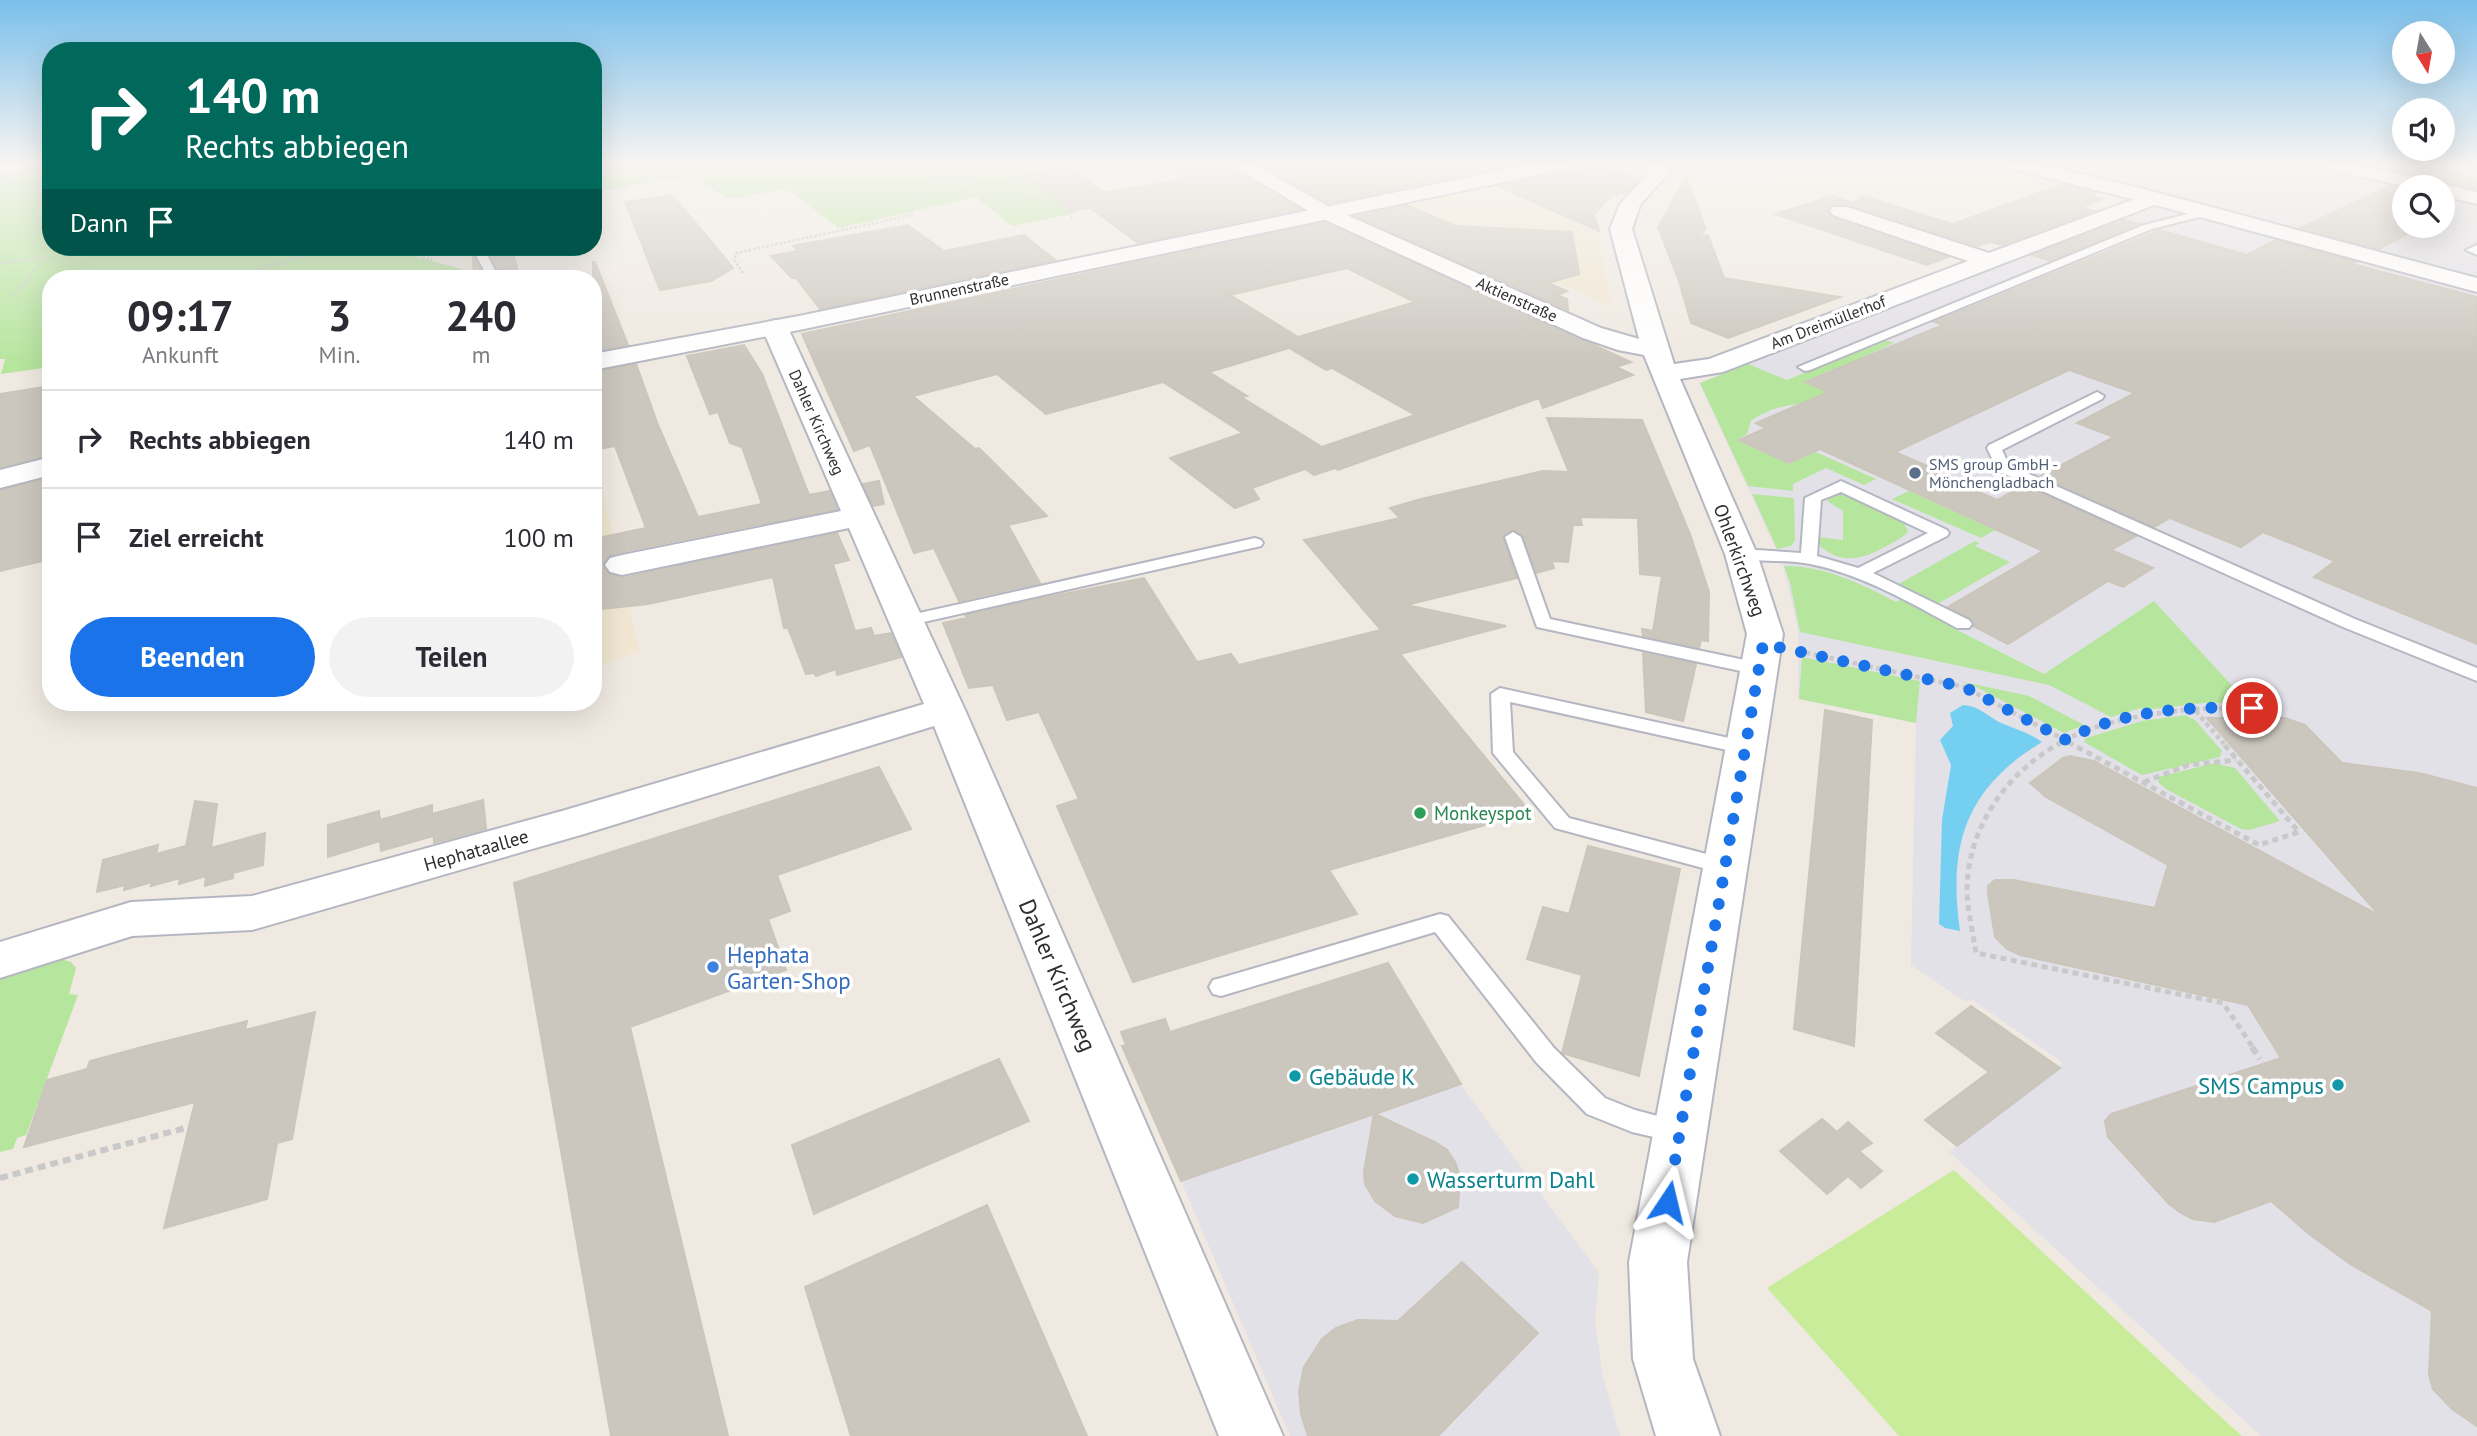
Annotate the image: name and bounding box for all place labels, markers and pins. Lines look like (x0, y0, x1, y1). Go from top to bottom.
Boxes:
place label: SMS group GmbH - Mönchengladbach (1929, 454, 2058, 492)
marker: SMS group GmbH - Mönchengladbach (1907, 465, 1923, 481)
pin (2222, 678, 2282, 738)
place label: Monkeyspot (1434, 801, 1532, 825)
marker: Monkeyspot (1412, 805, 1428, 821)
place label: Hephata Garten-Shop (727, 940, 851, 995)
marker: Hephata Garten-Shop (705, 959, 721, 975)
place label: Gebäude K (1309, 1062, 1415, 1091)
marker: Gebäude K (1287, 1068, 1303, 1084)
place label: SMS Campus (2198, 1071, 2324, 1100)
marker: SMS Campus (2330, 1077, 2346, 1093)
place label: Wasserturm Dahl (1427, 1165, 1595, 1194)
marker: Wasserturm Dahl (1405, 1171, 1421, 1187)

